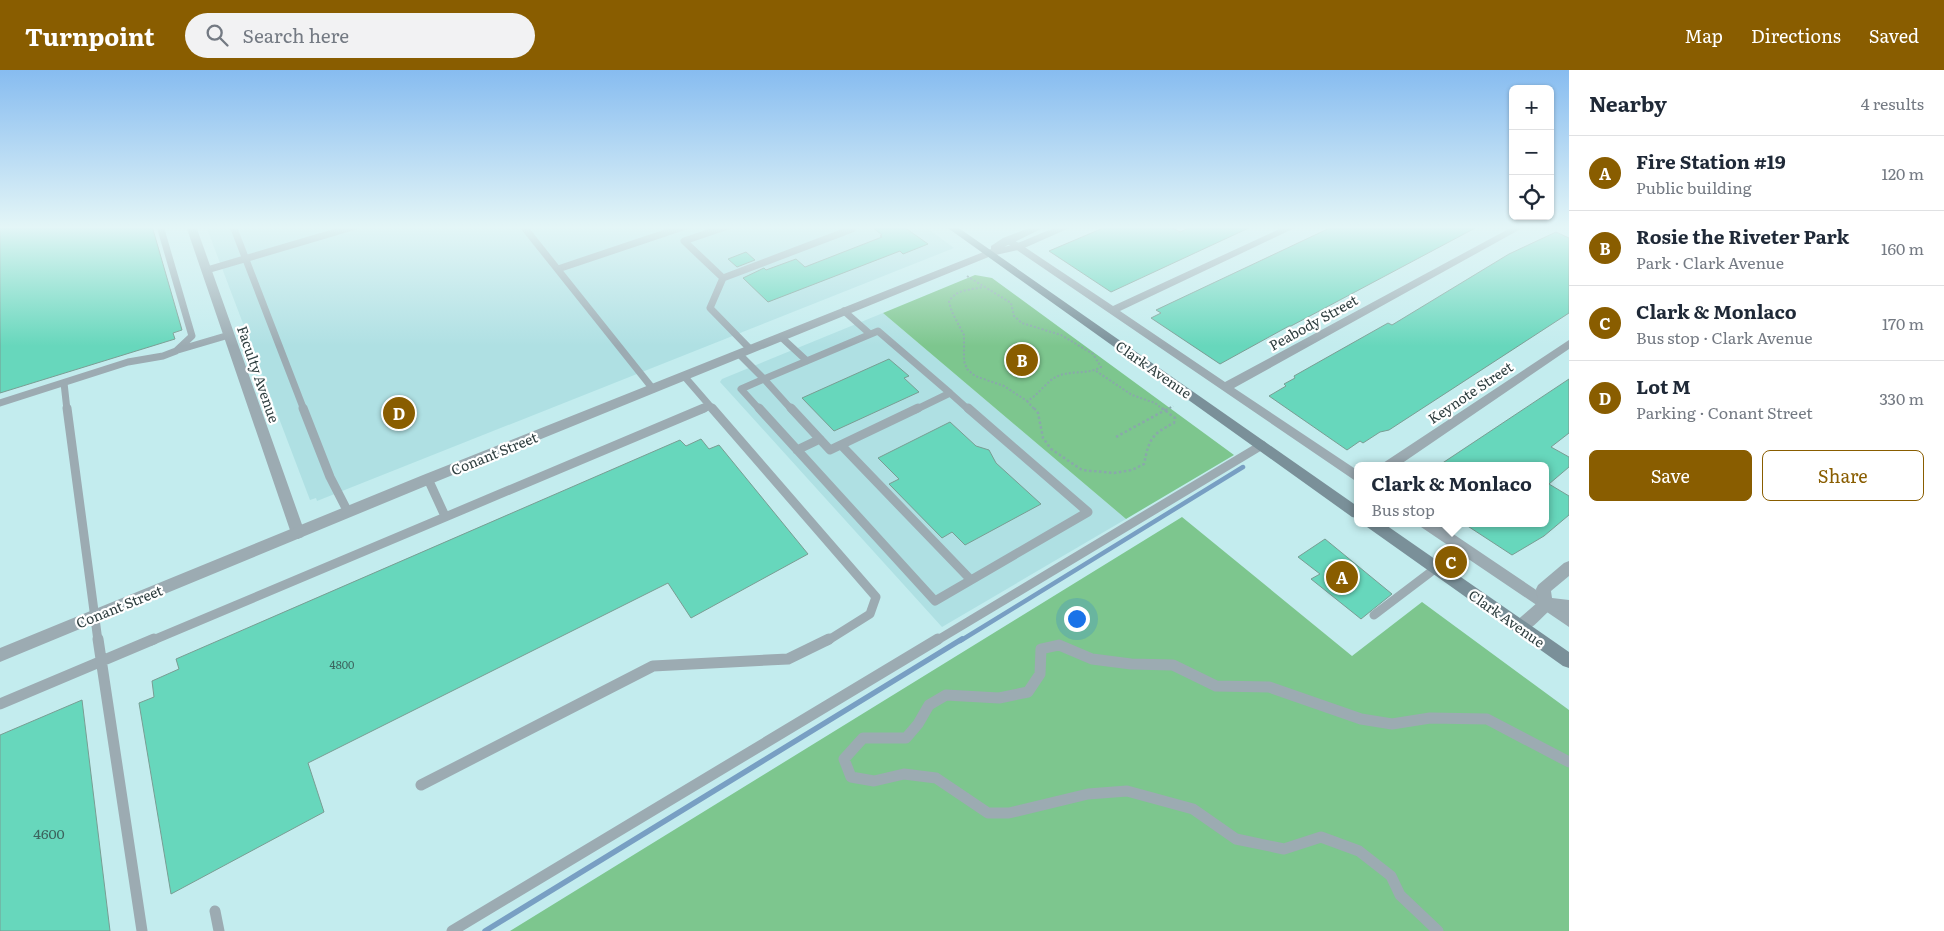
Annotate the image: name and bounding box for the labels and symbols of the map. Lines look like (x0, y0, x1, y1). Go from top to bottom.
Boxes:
street label: Peabody Street (1265, 289, 1361, 355)
street label: Faculty Avenue (233, 323, 285, 425)
street label: Clark Avenue (1112, 335, 1196, 403)
pin: B (1006, 341, 1038, 379)
street label: Keynote Street (1424, 356, 1517, 428)
pin: D (383, 394, 415, 432)
street label: Conant Street (448, 426, 541, 479)
pin: C (1435, 543, 1467, 581)
pin: A (1326, 558, 1358, 596)
street label: Conant Street (73, 579, 166, 632)
street label: Clark Avenue (1465, 584, 1549, 652)
your location (1064, 606, 1090, 632)
house number: 4800 (330, 656, 354, 672)
house number: 4600 (33, 823, 65, 843)

